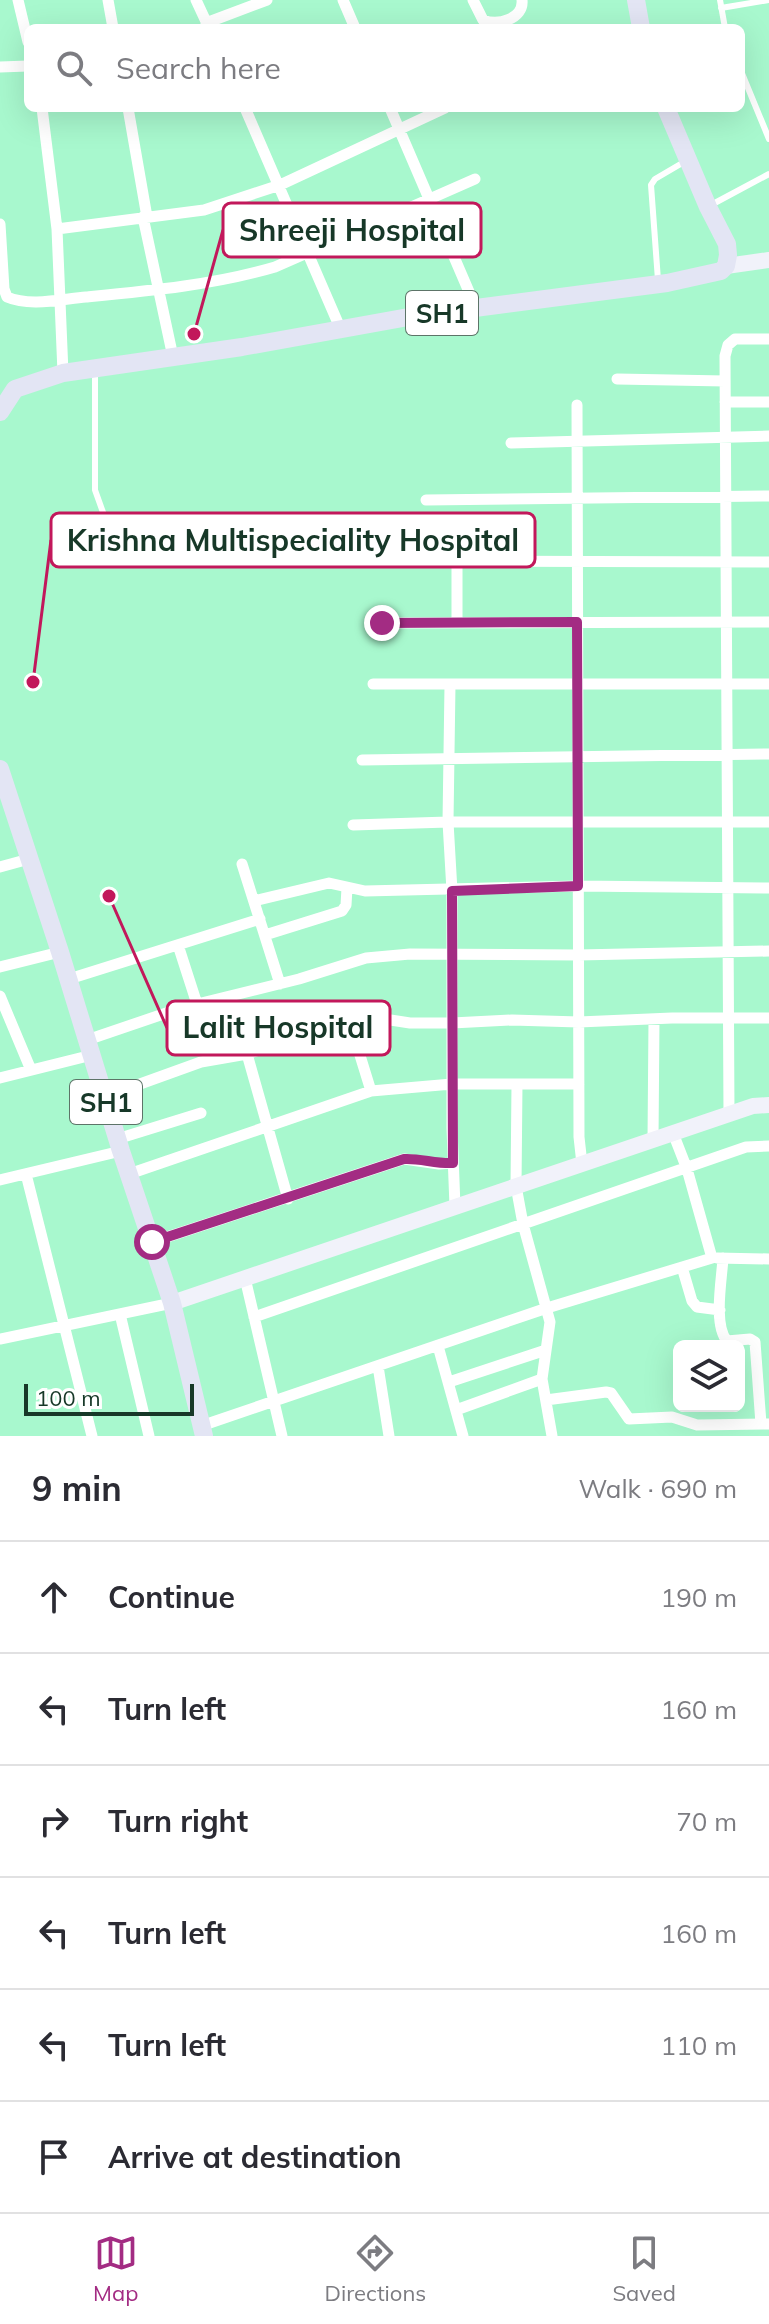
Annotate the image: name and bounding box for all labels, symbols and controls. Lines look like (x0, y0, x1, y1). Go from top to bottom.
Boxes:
search box (24, 24, 745, 112)
icon: search (52, 46, 96, 90)
text: Search here (116, 49, 281, 87)
callout: Shreeji Hospital (223, 203, 481, 257)
text: Shreeji Hospital (239, 211, 465, 249)
road number: SH1 (406, 291, 478, 335)
callout: Krishna Multispeciality Hospital (51, 513, 535, 567)
text: Krishna Multispeciality Hospital (67, 521, 519, 559)
route end (364, 605, 400, 641)
callout: Lalit Hospital (167, 1001, 390, 1055)
text: Lalit Hospital (183, 1008, 373, 1046)
road number: SH1 (70, 1080, 142, 1124)
route start (134, 1224, 170, 1260)
map controls (673, 1340, 745, 1412)
button: layers (673, 1340, 745, 1412)
scale bar (24, 1380, 194, 1416)
text: 100 m (36, 1384, 101, 1412)
text: 9 min (32, 1467, 122, 1510)
text: Walk · 690 m (578, 1472, 737, 1505)
icon: ahead (32, 1575, 76, 1619)
text: Continue (108, 1578, 235, 1616)
text: 190 m (661, 1581, 737, 1614)
icon: left (32, 1687, 76, 1731)
text: Turn left (108, 1690, 226, 1728)
text: 160 m (661, 1693, 737, 1726)
icon: right (32, 1799, 76, 1843)
text: Turn right (108, 1802, 248, 1840)
text: 70 m (676, 1805, 737, 1838)
icon: left (32, 1911, 76, 1955)
text: Turn left (108, 1914, 226, 1952)
text: 160 m (661, 1917, 737, 1950)
icon: left (32, 2023, 76, 2067)
text: Turn left (108, 2026, 226, 2064)
text: 110 m (661, 2029, 737, 2062)
icon: arrive (32, 2135, 76, 2179)
text: Arrive at destination (108, 2138, 402, 2176)
tab: Map (93, 2231, 138, 2307)
tab: Directions (325, 2231, 426, 2307)
tab: Saved (612, 2231, 676, 2307)

